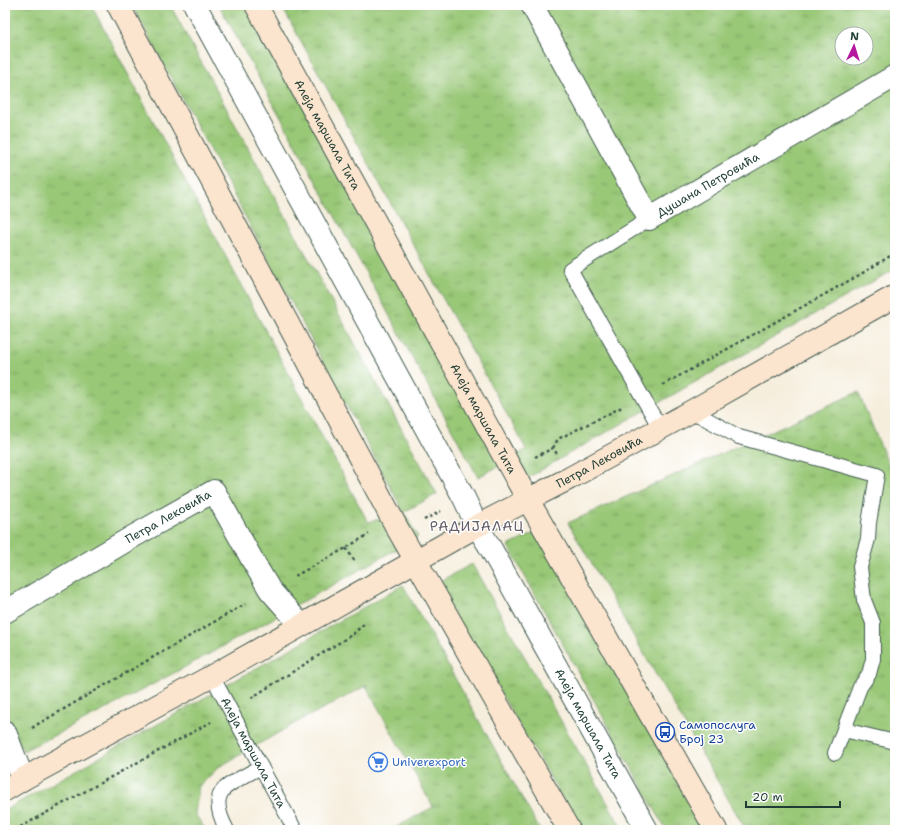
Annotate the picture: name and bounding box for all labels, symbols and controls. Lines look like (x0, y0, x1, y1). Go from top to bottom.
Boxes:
north arrow (834, 26, 874, 66)
text: N (850, 29, 860, 44)
street label: Алеја маршала Тита (291, 77, 364, 193)
street label: Душана Петровића (654, 148, 763, 221)
street label: Алеја маршала Тита (447, 361, 520, 477)
street label: Петра Лековића (553, 432, 646, 492)
street label: Петра Лековића (122, 486, 214, 547)
district label: РАДИЈАЛАЦ (430, 517, 524, 535)
street label: Алеја маршала Тита (551, 666, 625, 782)
street label: Алеја маршала Тита (217, 694, 290, 811)
place label: Самопослуга Број 23 (679, 717, 756, 747)
bus stop icon: Самопослуга Број 23 (654, 721, 676, 743)
supermarket icon: Univerexport (367, 751, 389, 773)
place label: Univerexport (392, 754, 466, 770)
scale bar (746, 783, 840, 809)
text: 20 m (752, 789, 783, 805)

